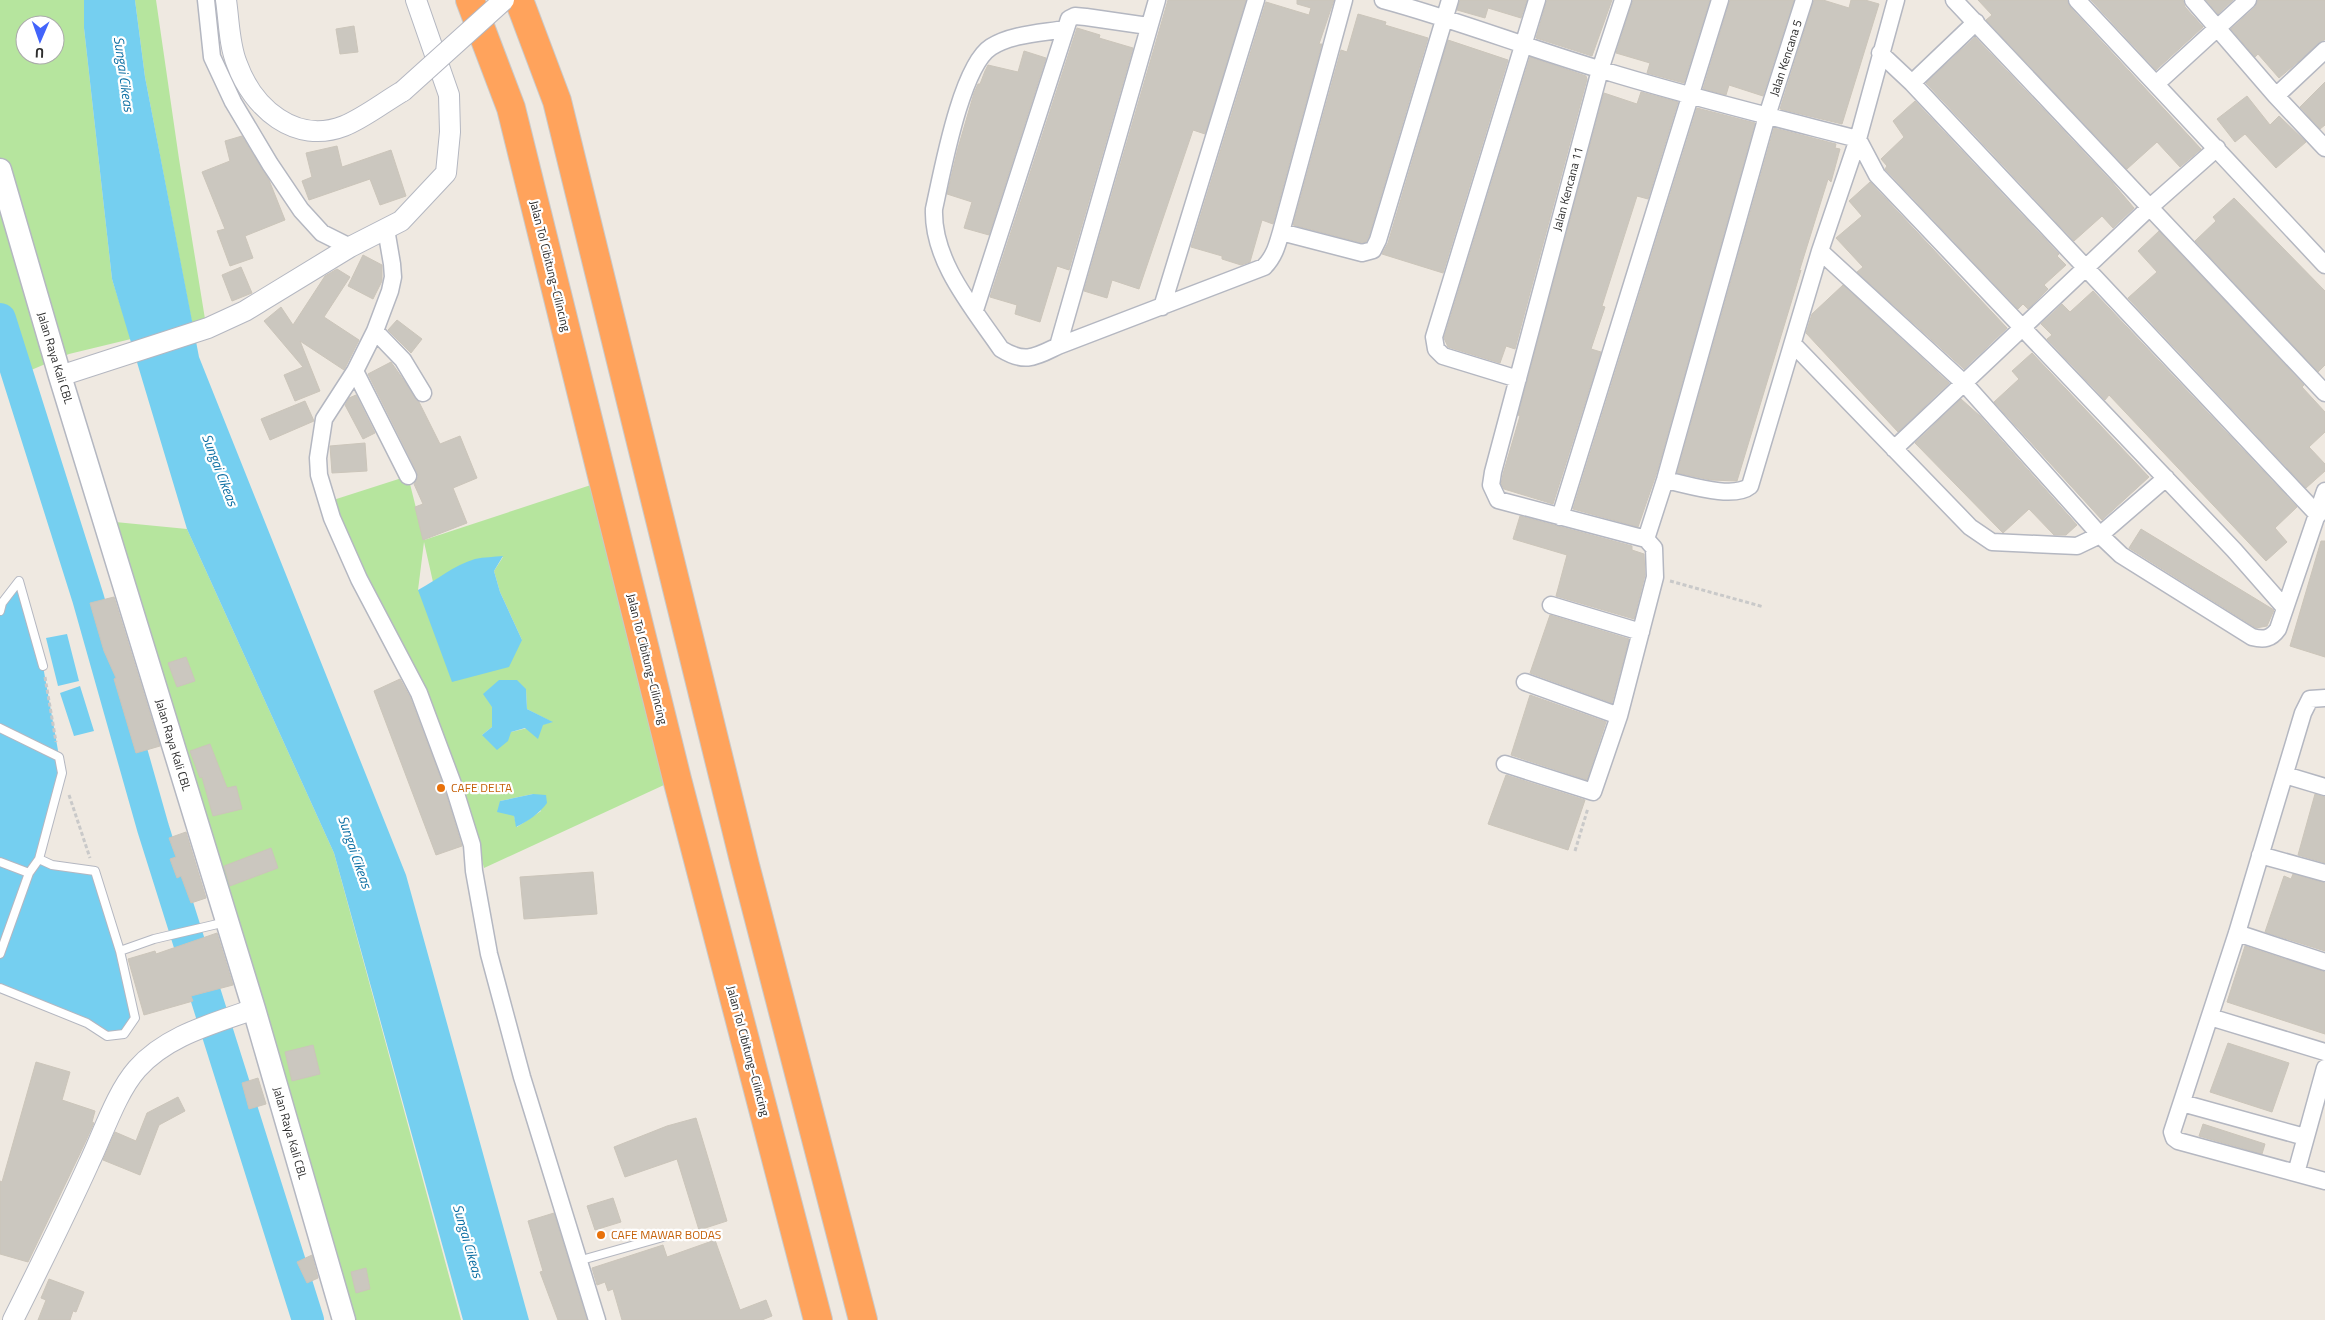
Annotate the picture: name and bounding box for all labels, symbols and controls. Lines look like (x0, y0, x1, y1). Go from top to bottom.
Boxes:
north arrow (15, 15, 65, 65)
street label: Jalan Kencana 5 (1764, 17, 1807, 99)
water label: Sungai Cikeas (109, 35, 140, 114)
text: U (35, 43, 44, 64)
street label: Jalan Kencana 11 (1547, 145, 1588, 233)
street label: Jalan Tol Cibitung–Cilincing (525, 198, 576, 333)
street label: Jalan Raya Kali CBL (32, 309, 79, 407)
water label: Sungai Cikeas (197, 431, 244, 510)
street label: Jalan Tol Cibitung–Cilincing (622, 591, 673, 726)
street label: Jalan Raya Kali CBL (150, 696, 197, 794)
place label: CAFE DELTA (451, 778, 512, 797)
marker: CAFE DELTA (435, 782, 447, 794)
water label: Sungai Cikeas (333, 813, 378, 892)
street label: Jalan Tol Cibitung–Cilincing (722, 983, 775, 1118)
street label: Jalan Raya Kali CBL (268, 1084, 313, 1182)
water label: Sungai Cikeas (448, 1201, 489, 1281)
place label: CAFE MAWAR BODAS (611, 1225, 721, 1244)
marker: CAFE MAWAR BODAS (595, 1229, 607, 1241)

